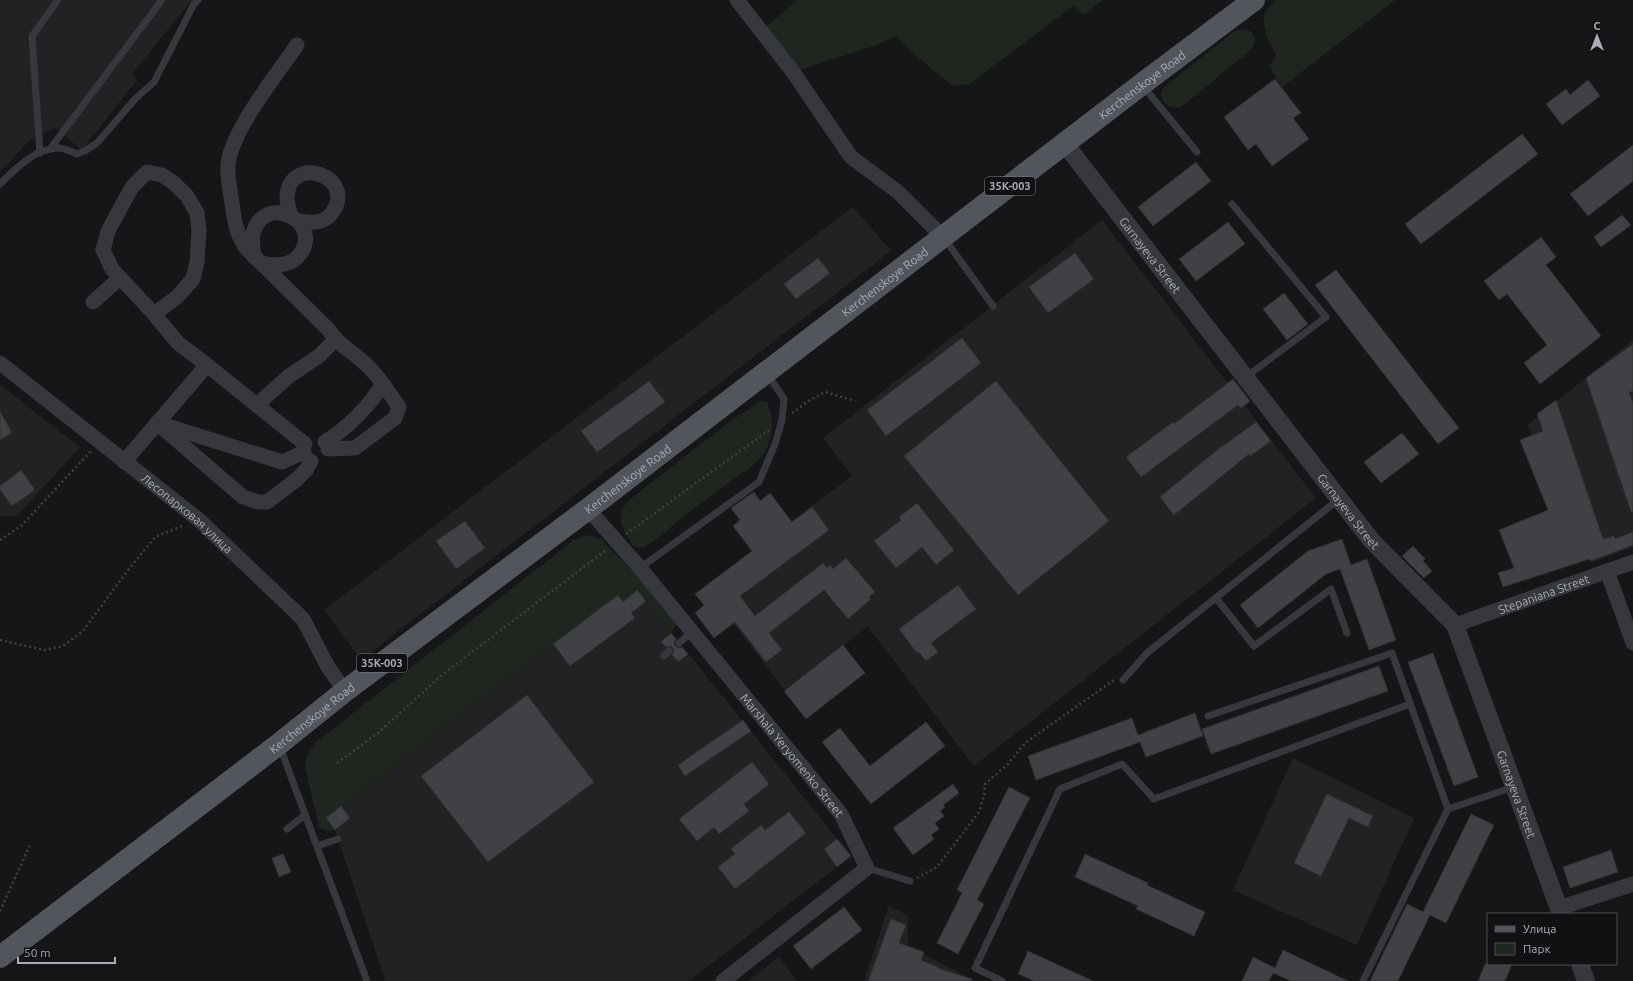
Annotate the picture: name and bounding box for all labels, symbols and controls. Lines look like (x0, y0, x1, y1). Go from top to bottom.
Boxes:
north arrow (1577, 16, 1617, 56)
text: С (1593, 20, 1601, 32)
street label: Kerchenskoye Road (1096, 48, 1188, 121)
road number: 35К-003 (985, 177, 1035, 195)
street label: Garnayeva Street (1117, 214, 1184, 296)
street label: Kerchenskoye Road (839, 244, 930, 319)
street label: Kerchenskoye Road (582, 442, 673, 516)
street label: Лесопарковая улица (139, 471, 236, 555)
street label: Garnayeva Street (1315, 471, 1383, 552)
street label: Stepaniana Street (1496, 571, 1591, 616)
road number: 35К-003 (357, 654, 407, 672)
street label: Kerchenskoye Road (267, 680, 357, 756)
street label: Marshala Yeryomenko Street (739, 691, 847, 819)
street label: Garnayeva Street (1495, 748, 1539, 840)
legend (1487, 913, 1617, 965)
text: Улица (1523, 922, 1556, 935)
scale bar (18, 939, 115, 965)
text: Парк (1523, 942, 1551, 955)
text: 50 m (24, 946, 51, 959)

